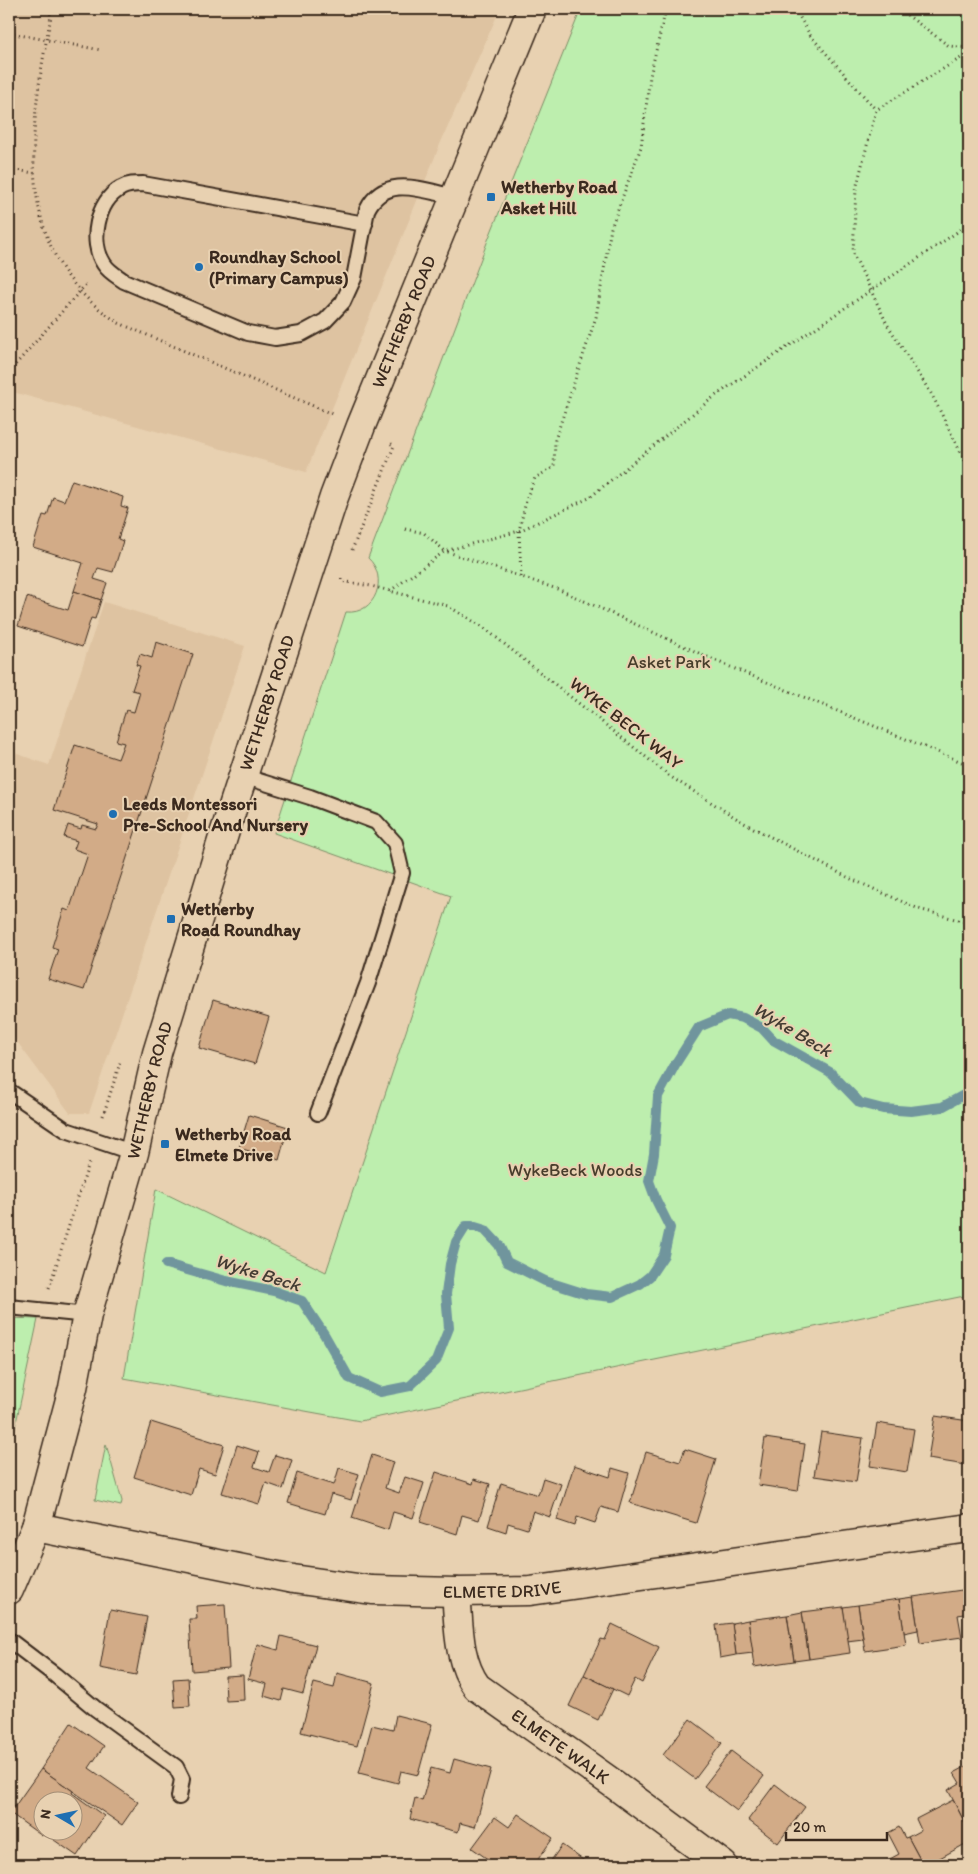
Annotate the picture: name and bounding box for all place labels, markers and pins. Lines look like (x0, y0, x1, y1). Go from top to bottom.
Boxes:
place label: Wetherby Road Asket Hill (500, 176, 617, 219)
marker: Wetherby Road Asket Hill (485, 191, 497, 203)
place label: Roundhay School (Primary Campus) (209, 246, 349, 289)
marker: Roundhay School (Primary Campus) (193, 261, 205, 273)
place label: Leeds Montessori Pre-School And Nursery (123, 793, 308, 836)
marker: Leeds Montessori Pre-School And Nursery (107, 808, 119, 820)
place label: Wetherby Road Roundhay (181, 898, 301, 941)
marker: Wetherby Road Roundhay (165, 913, 177, 925)
place label: Wetherby Road Elmete Drive (175, 1123, 291, 1166)
marker: Wetherby Road Elmete Drive (159, 1138, 171, 1150)

